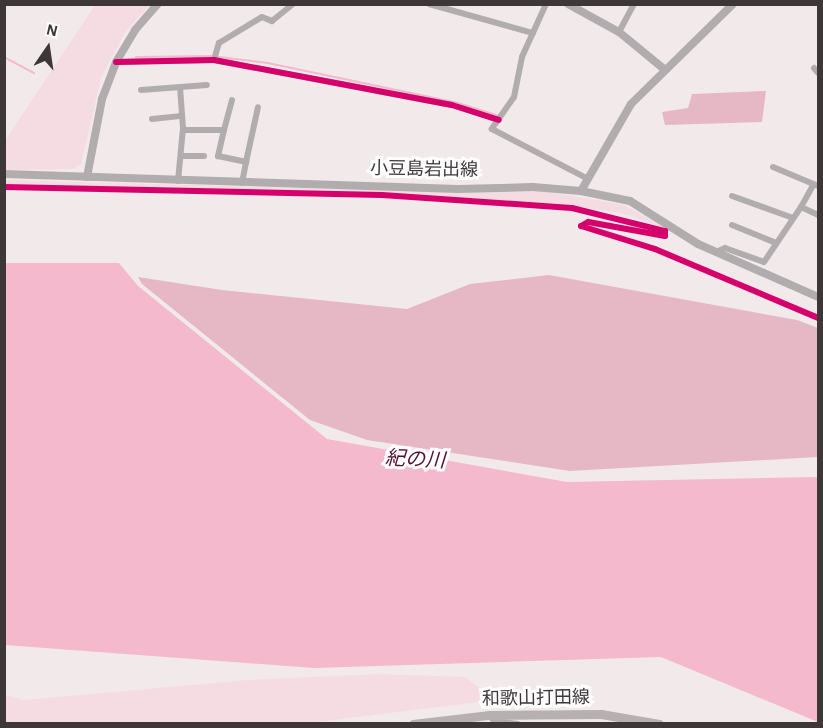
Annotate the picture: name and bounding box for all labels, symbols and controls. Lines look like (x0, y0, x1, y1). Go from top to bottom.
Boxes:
north arrow (18, 18, 78, 78)
text: N (45, 21, 59, 40)
street label: 小豆島岩出線 (370, 158, 478, 182)
water label: 紀の川 (384, 446, 446, 474)
street label: 和歌山打田線 (482, 687, 590, 711)

